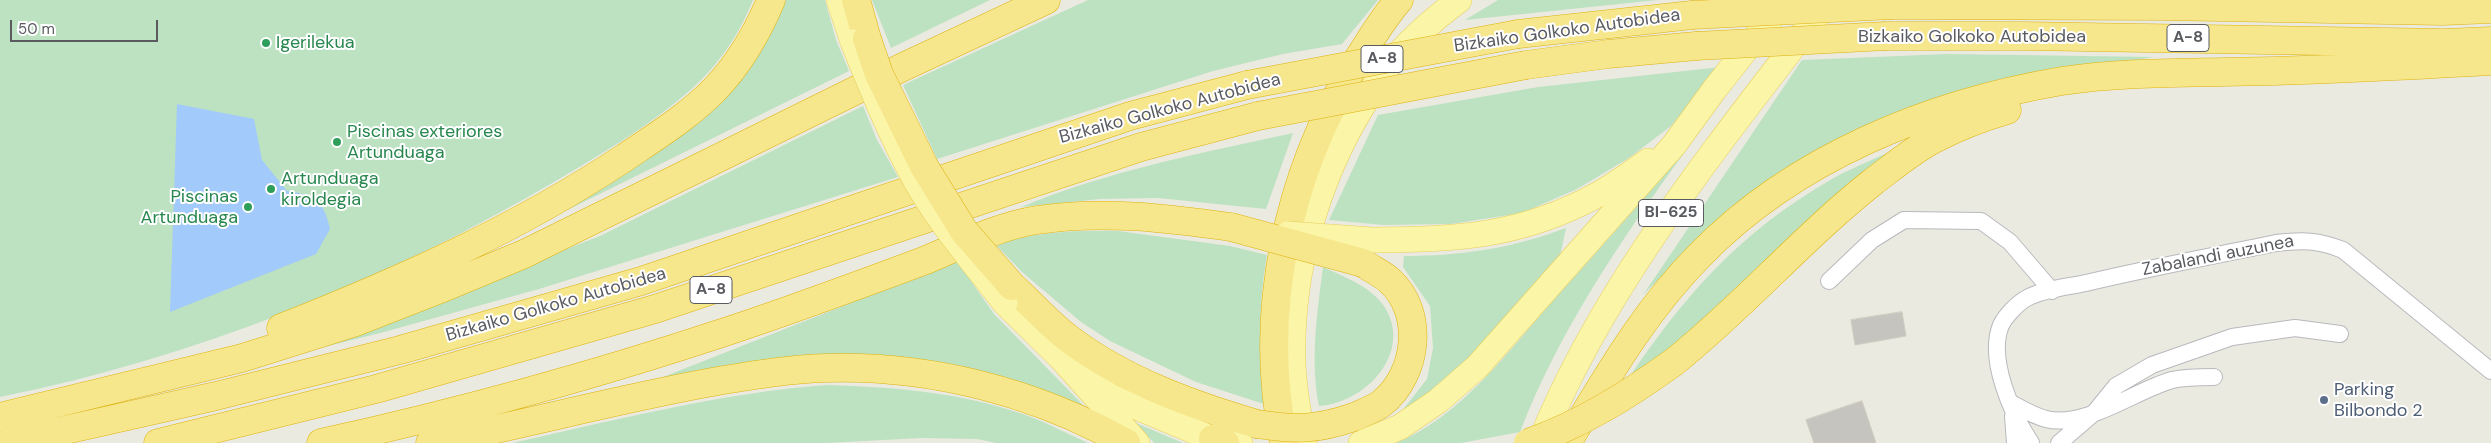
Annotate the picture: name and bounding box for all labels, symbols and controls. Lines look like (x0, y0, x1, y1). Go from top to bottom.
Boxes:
street label: Bizkaiko Golkoko Autobidea (1453, 4, 1681, 58)
scale bar (12, 10, 160, 42)
text: 50 m (18, 19, 55, 39)
road number: A-8 (2167, 24, 2209, 52)
street label: Bizkaiko Golkoko Autobidea (1858, 26, 2086, 48)
place label: Igerilekua (276, 32, 355, 54)
marker: Igerilekua (260, 37, 272, 49)
road number: A-8 (1361, 46, 1403, 72)
street label: Bizkaiko Golkoko Autobidea (1057, 69, 1283, 149)
place label: Piscinas exteriores Artunduaga (347, 121, 502, 163)
marker: Piscinas exteriores Artunduaga (331, 136, 343, 148)
place label: Artunduaga kiroldegia (281, 168, 379, 210)
marker: Artunduaga kiroldegia (265, 183, 277, 195)
place label: Piscinas Artunduaga (140, 186, 238, 228)
road number: BI-625 (1638, 200, 1704, 227)
marker: Piscinas Artunduaga (242, 201, 254, 213)
street label: Zabalandi auzunea (2140, 231, 2296, 281)
street label: Bizkaiko Golkoko Autobidea (443, 263, 669, 347)
road number: A-8 (690, 276, 732, 304)
place label: Parking Bilbondo 2 (2334, 379, 2423, 422)
marker: Parking Bilbondo 2 (2318, 394, 2330, 406)

